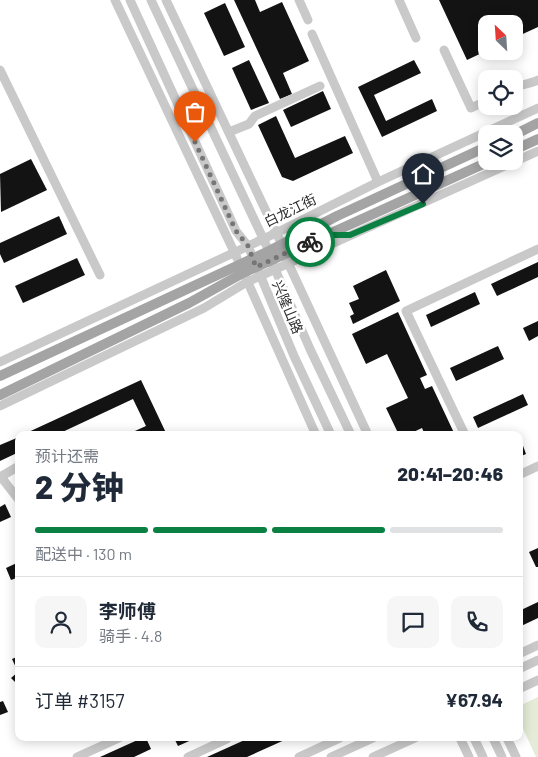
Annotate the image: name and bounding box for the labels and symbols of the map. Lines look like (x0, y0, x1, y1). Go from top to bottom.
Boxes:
north arrow (478, 15, 522, 60)
pin (174, 91, 216, 142)
pin (402, 153, 444, 204)
street label: 白龙江街 (261, 190, 319, 230)
courier (285, 217, 335, 267)
street label: 兴隆山路 (269, 278, 307, 336)

